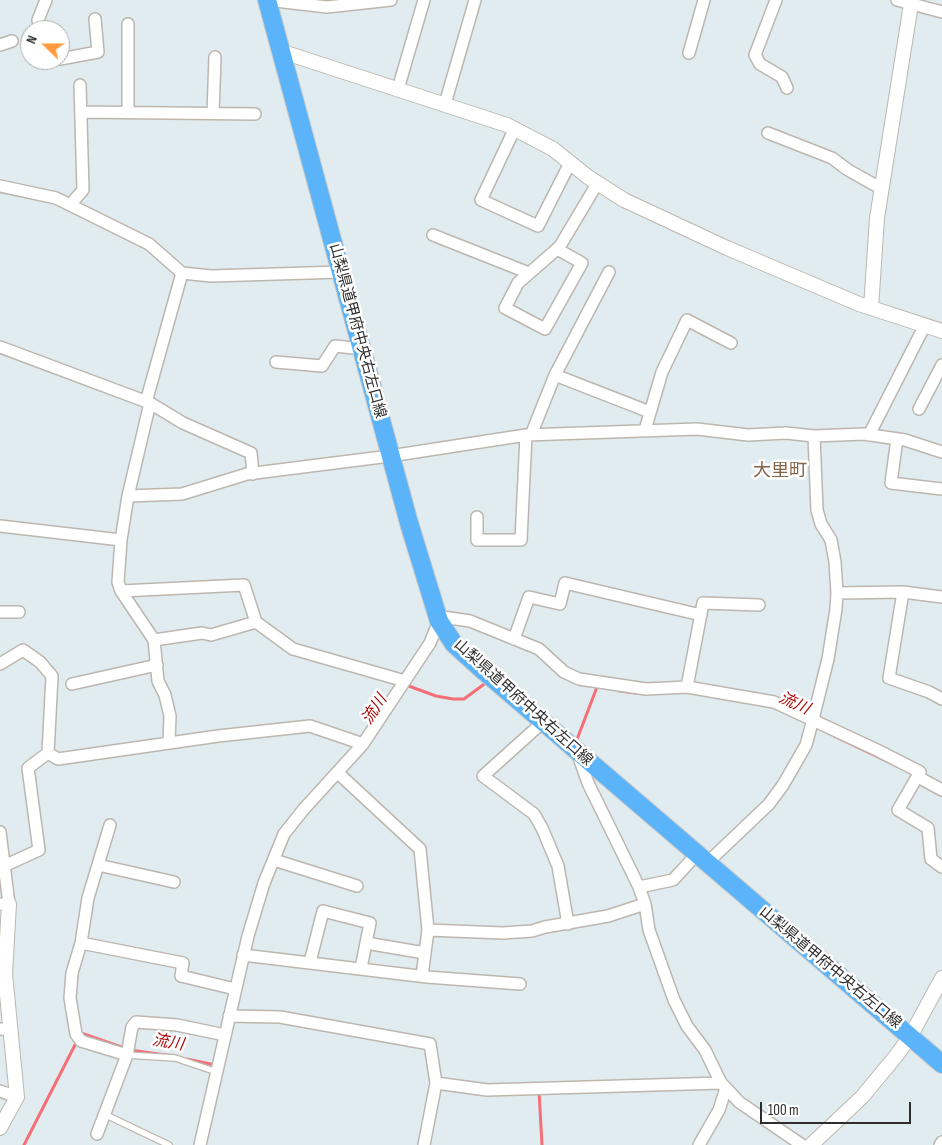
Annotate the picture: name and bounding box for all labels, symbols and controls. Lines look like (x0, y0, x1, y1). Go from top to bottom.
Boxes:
north arrow (20, 20, 70, 70)
text: N (22, 33, 41, 46)
street label: 山梨県道甲府中央右左口線 (325, 242, 389, 420)
district label: 大里町 (753, 460, 807, 482)
street label: 山梨県道甲府中央右左口線 (450, 636, 596, 770)
water label: 流川 (775, 689, 813, 719)
water label: 流川 (358, 691, 392, 729)
street label: 山梨県道甲府中央右左口線 (755, 903, 905, 1033)
water label: 流川 (151, 1031, 185, 1055)
scale bar (762, 1092, 913, 1124)
text: 100 m (768, 1101, 799, 1120)

